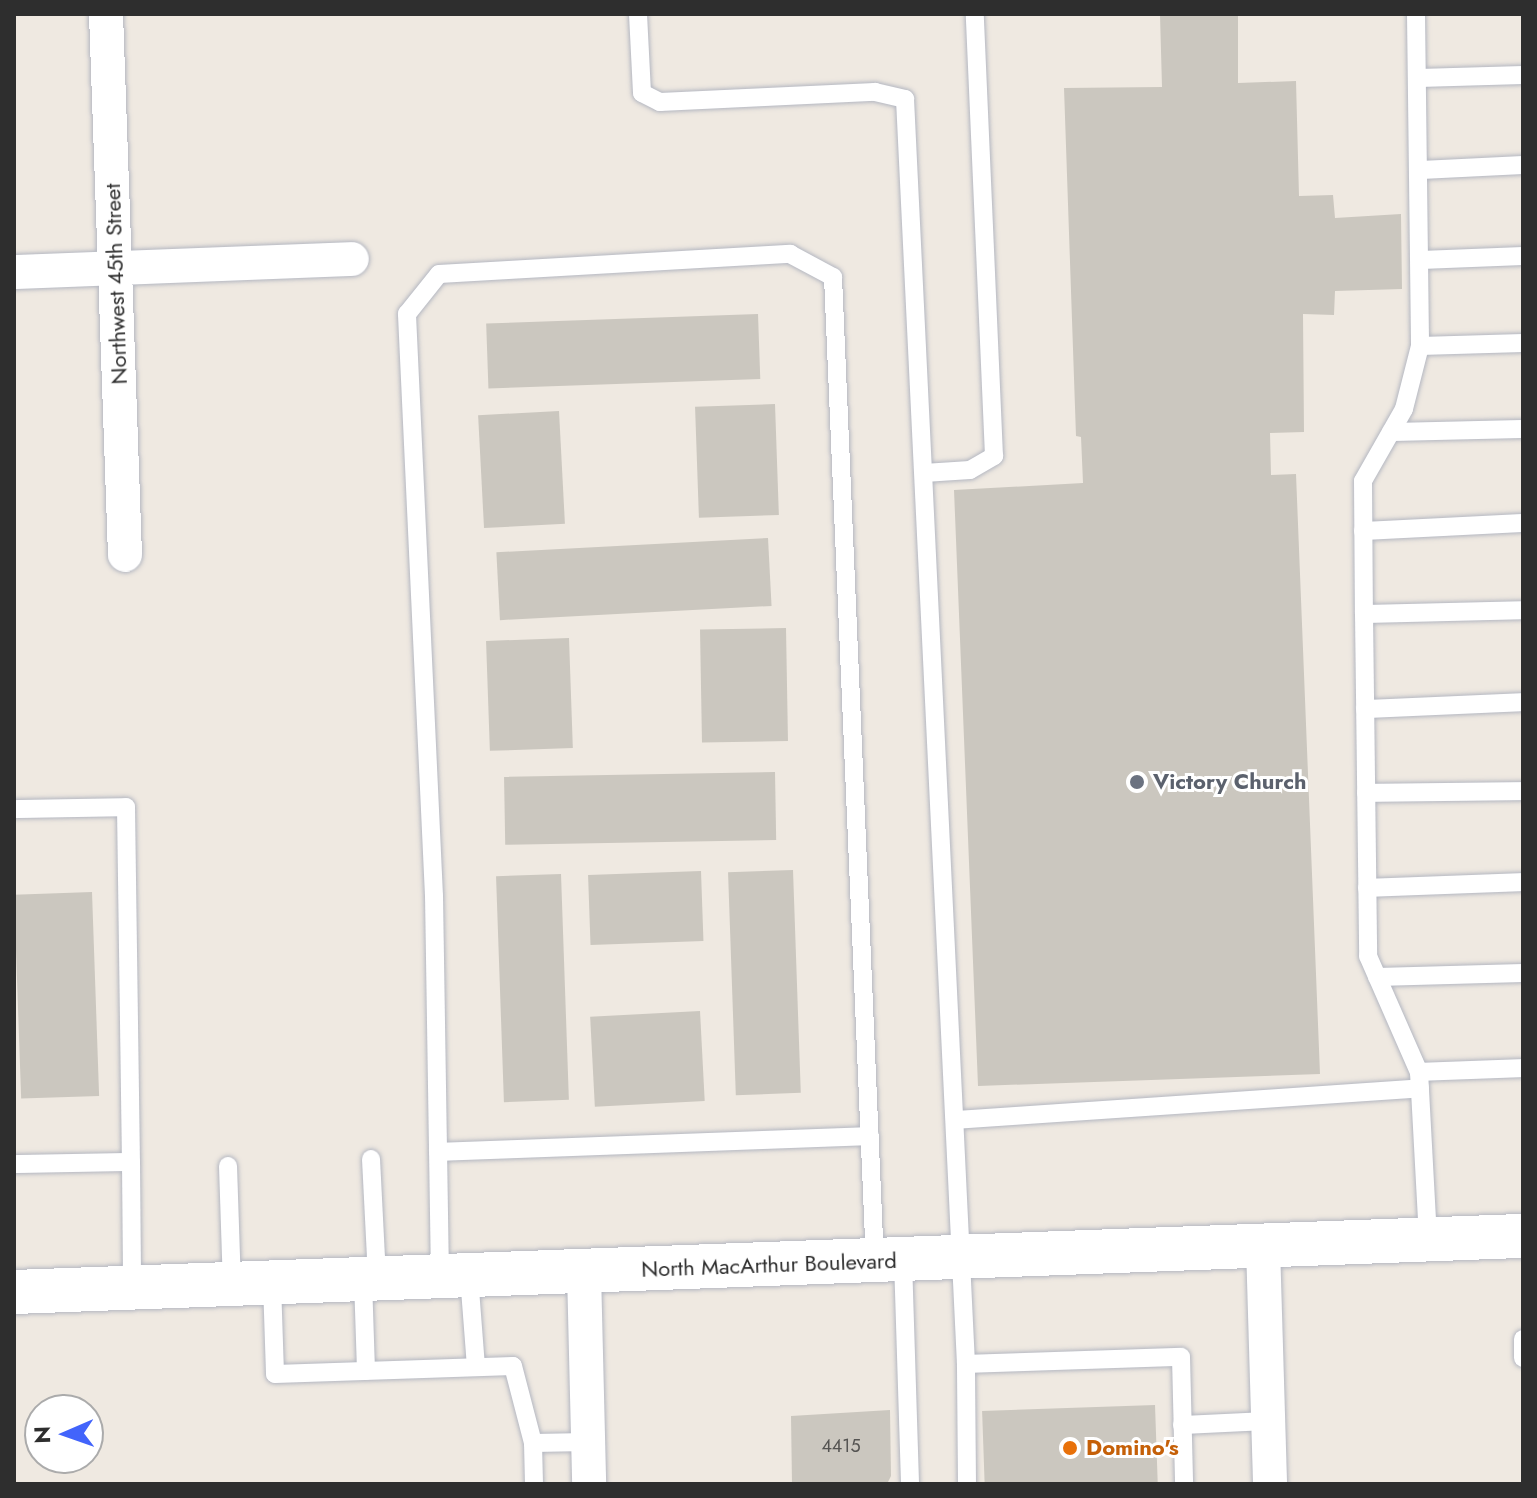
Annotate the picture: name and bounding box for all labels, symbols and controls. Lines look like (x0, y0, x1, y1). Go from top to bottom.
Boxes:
street label: Northwest 45th Street (99, 183, 133, 385)
place label: Victory Church (1153, 769, 1307, 795)
marker: Victory Church (1128, 773, 1146, 791)
street label: North MacArthur Boulevard (641, 1247, 897, 1283)
north arrow (24, 1394, 104, 1474)
text: N (26, 1425, 58, 1444)
house number: 4415 (821, 1435, 861, 1457)
place label: Domino's (1086, 1435, 1179, 1461)
marker: Domino's (1061, 1439, 1079, 1457)

